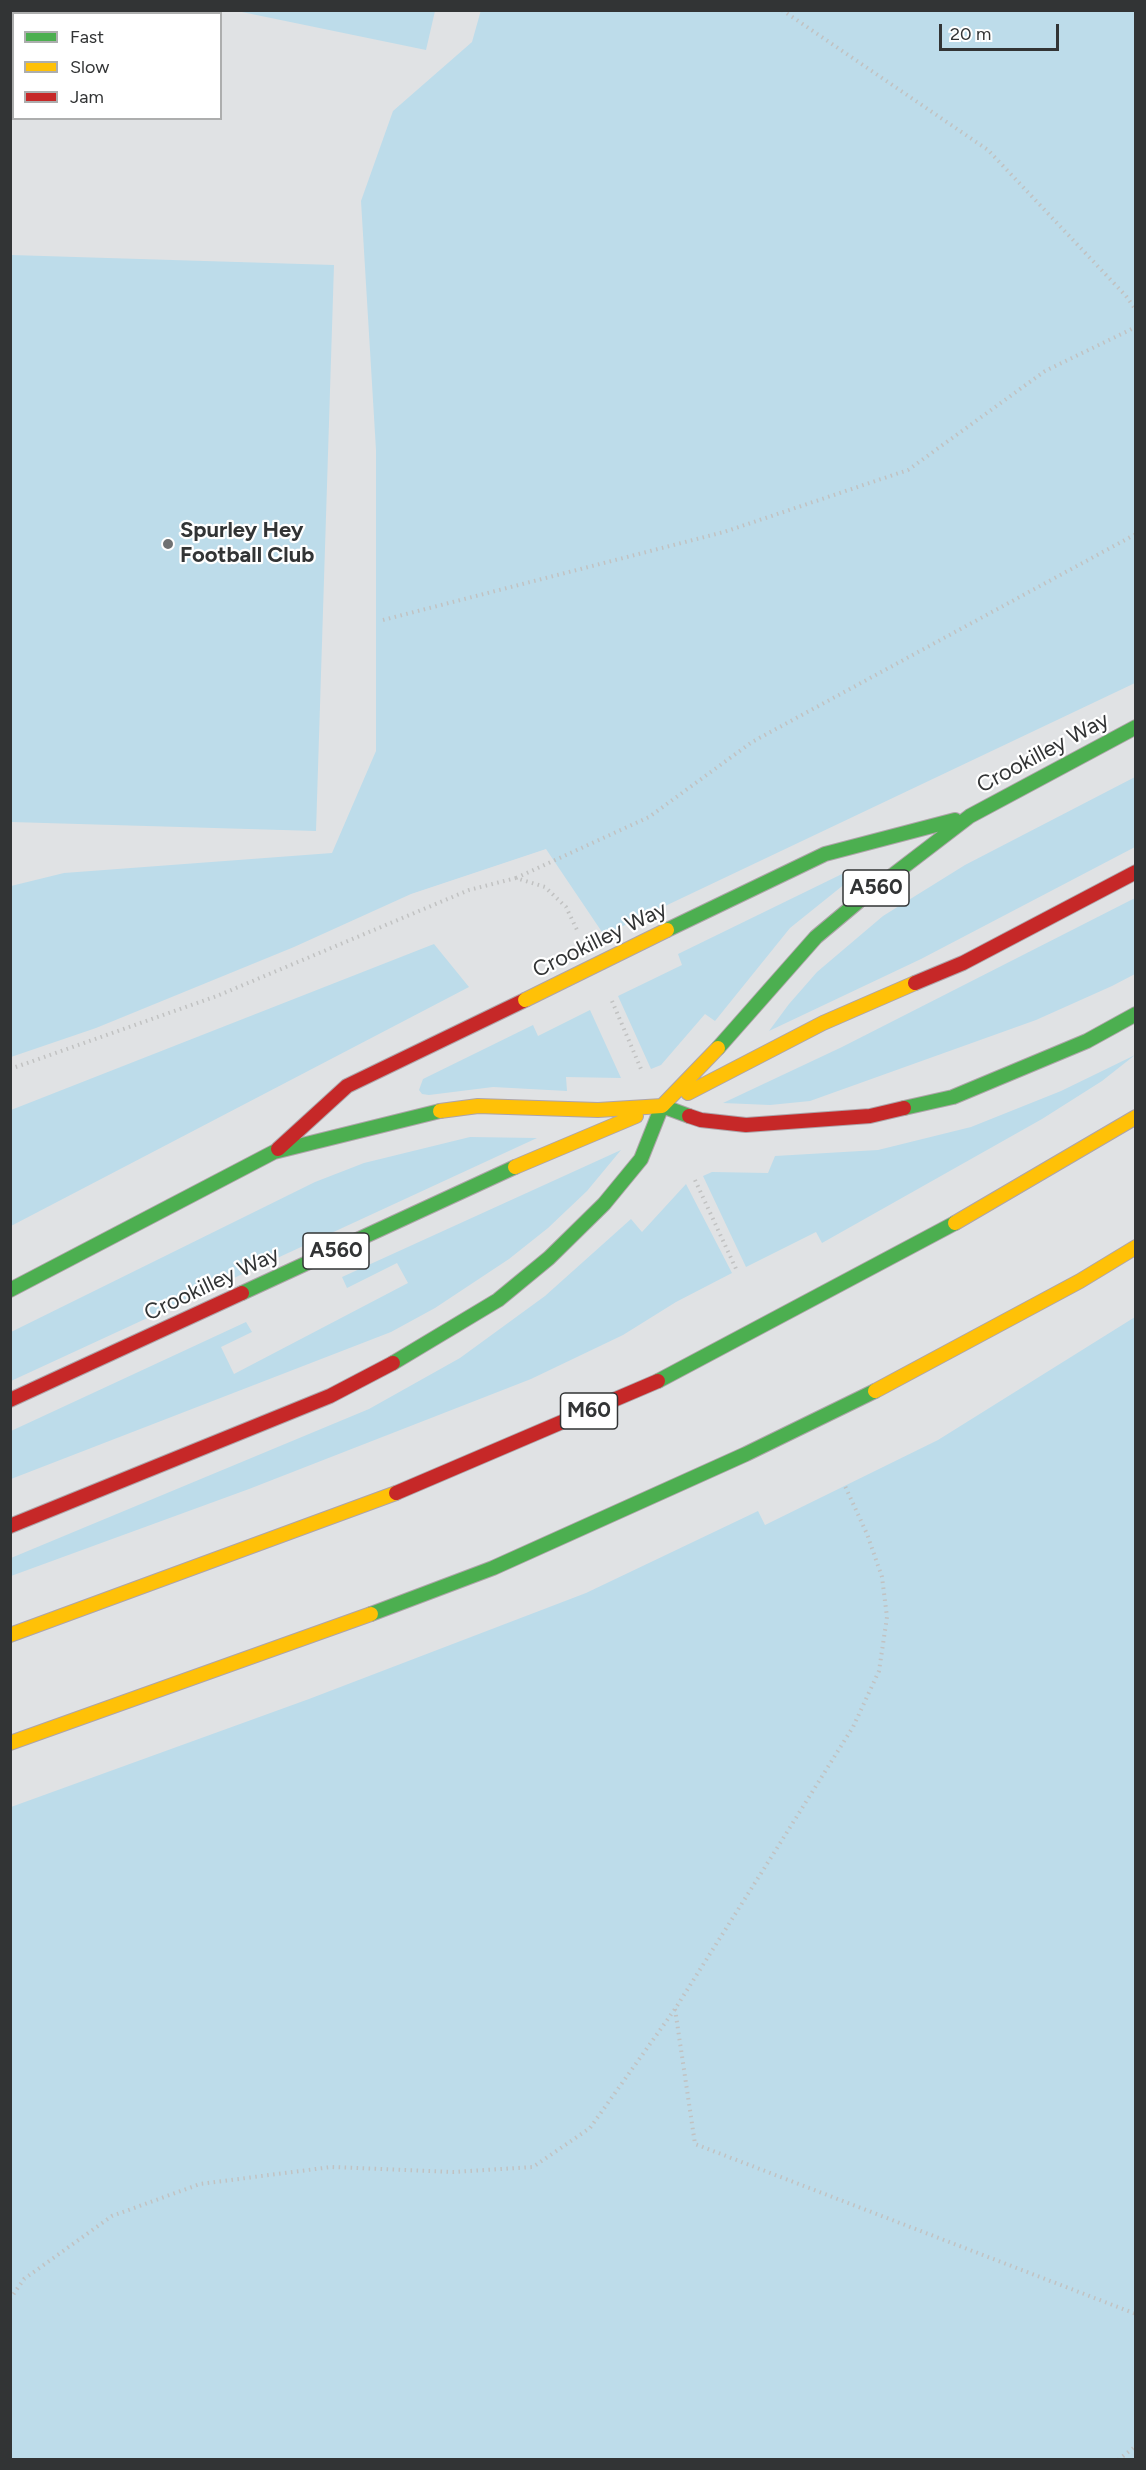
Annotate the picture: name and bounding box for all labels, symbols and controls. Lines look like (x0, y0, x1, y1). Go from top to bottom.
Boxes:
legend (12, 12, 222, 120)
scale bar (942, 12, 1062, 50)
text: 20 m (950, 23, 991, 45)
text: Fast (70, 26, 104, 48)
text: Slow (70, 56, 109, 78)
text: Jam (70, 86, 104, 108)
place label: Spurley Hey Football Club (180, 518, 314, 570)
marker: Spurley Hey Football Club (161, 537, 175, 551)
street label: Crookilley Way (972, 707, 1114, 799)
road number: A560 (843, 870, 909, 906)
street label: Crookilley Way (529, 896, 671, 984)
road number: A560 (303, 1233, 369, 1269)
street label: Crookilley Way (140, 1241, 284, 1327)
road number: M60 (560, 1393, 618, 1429)

